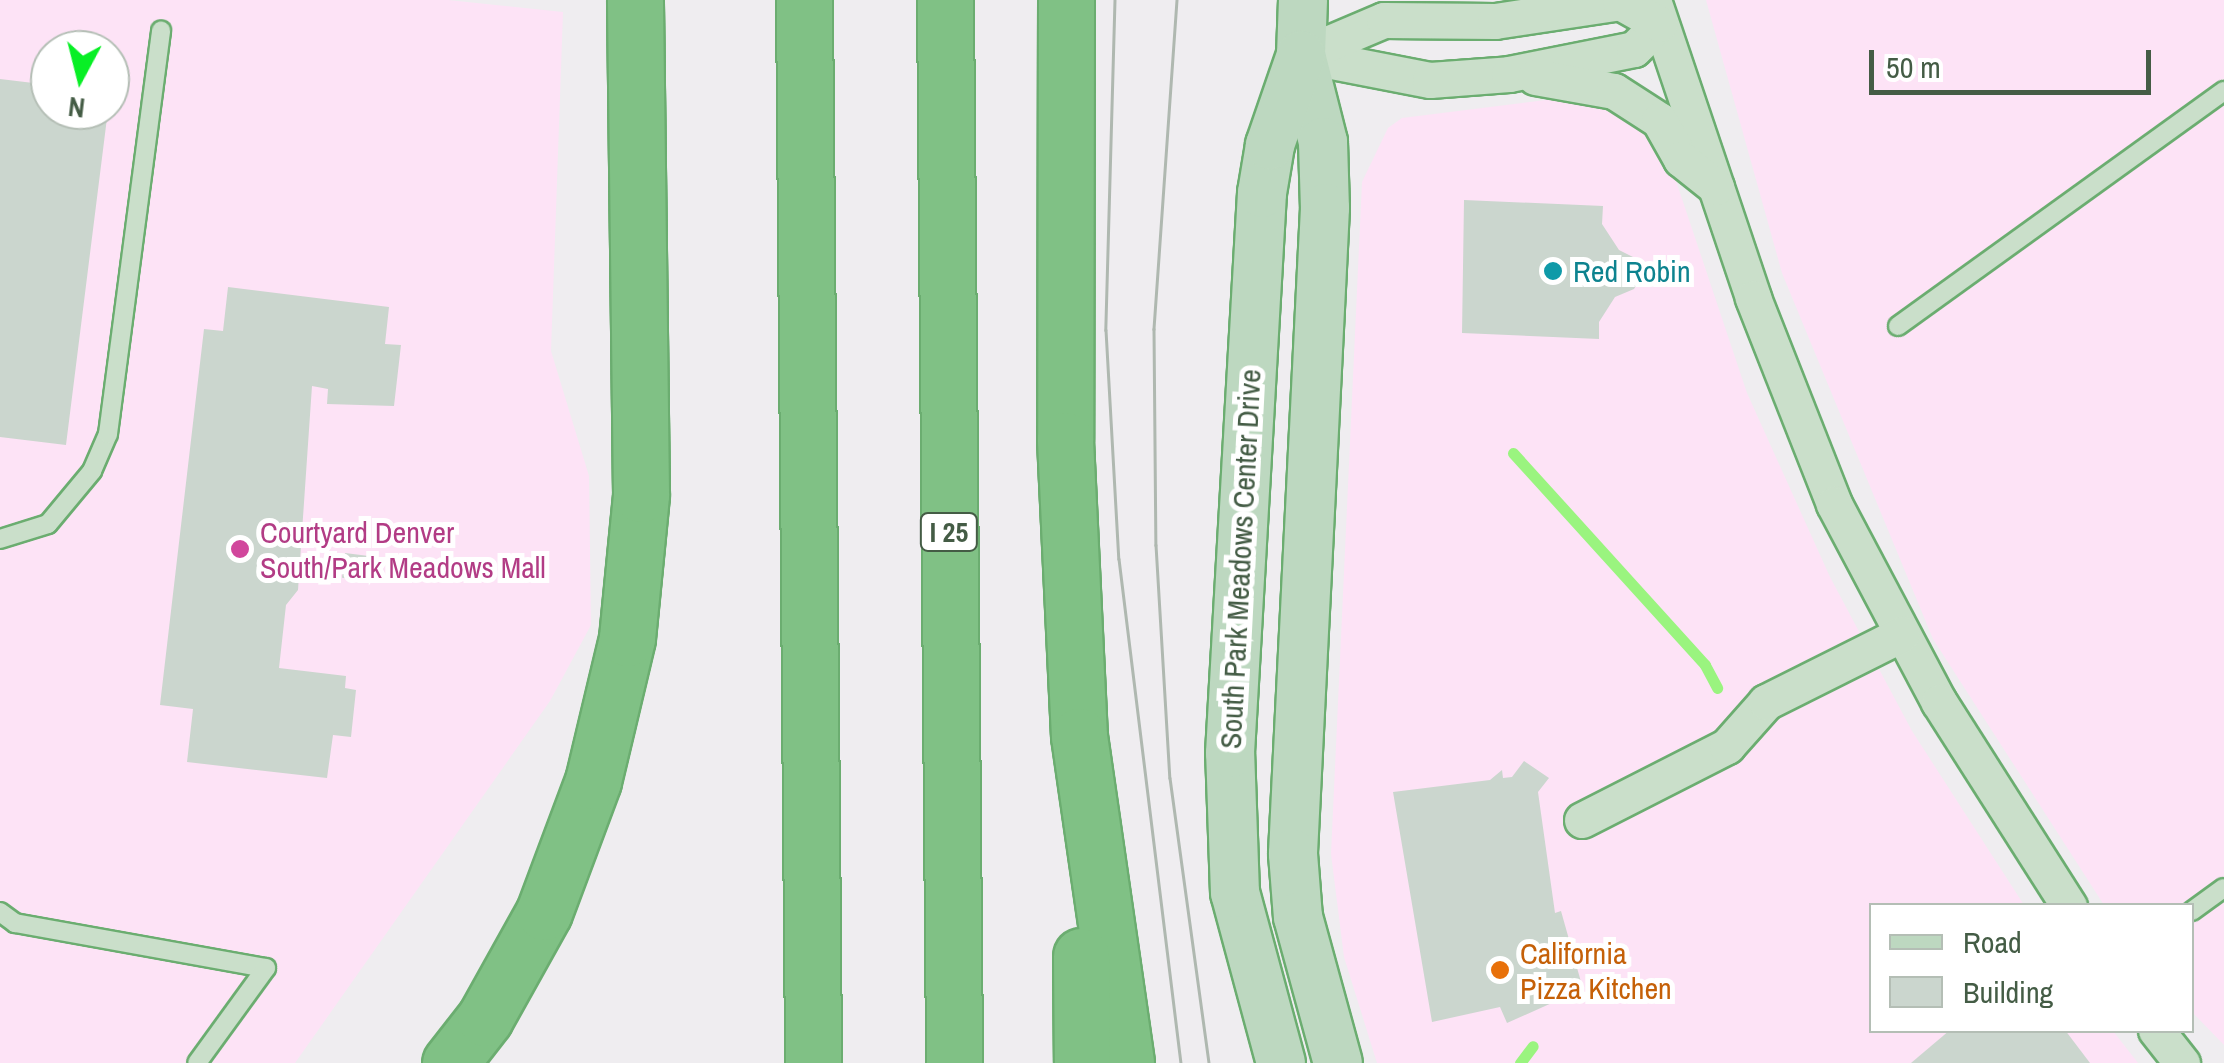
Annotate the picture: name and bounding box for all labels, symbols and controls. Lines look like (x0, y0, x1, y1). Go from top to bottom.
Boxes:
north arrow (30, 30, 130, 130)
scale bar (1874, 30, 2156, 92)
text: 50 m (1886, 47, 1941, 87)
text: N (66, 88, 87, 128)
place label: Red Robin (1573, 253, 1691, 289)
marker: Red Robin (1542, 260, 1564, 282)
street label: South Park Meadows Center Drive (1212, 368, 1268, 750)
road number: I 25 (919, 509, 979, 555)
place label: Courtyard Denver South/Park Meadows Mall (260, 514, 546, 584)
marker: Courtyard Denver South/Park Meadows Mall (229, 538, 251, 560)
legend (1869, 903, 2194, 1033)
text: Road (1963, 922, 2022, 962)
place label: California Pizza Kitchen (1520, 935, 1672, 1006)
marker: California Pizza Kitchen (1489, 959, 1511, 981)
text: Building (1963, 972, 2053, 1012)

